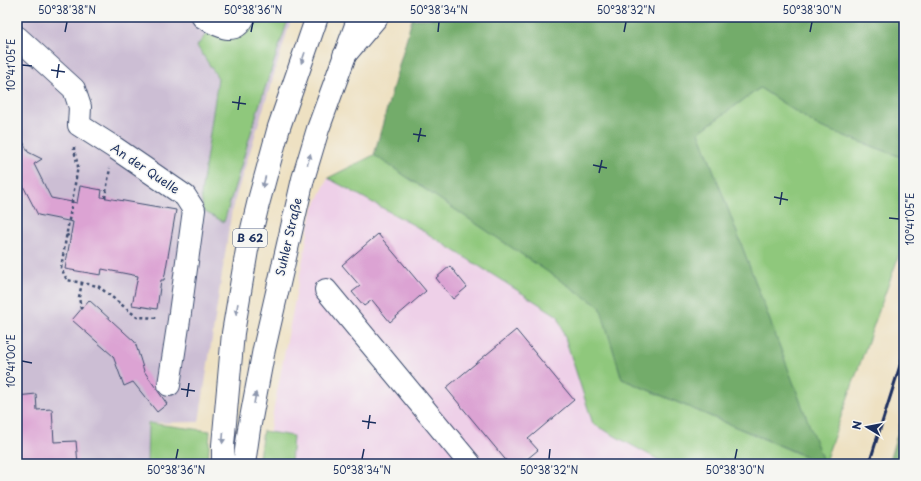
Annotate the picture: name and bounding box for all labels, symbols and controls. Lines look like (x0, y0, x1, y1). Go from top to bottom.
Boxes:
text: 50°38'38"N (38, 2, 96, 17)
text: 50°38'36"N (224, 2, 283, 17)
text: 50°38'34"N (410, 2, 468, 17)
text: 50°38'32"N (597, 2, 655, 17)
text: 50°38'30"N (783, 2, 842, 17)
text: 10°41'05"E (3, 39, 18, 91)
one-way arrow (299, 52, 305, 64)
street label: An der Quelle (107, 138, 184, 198)
one-way arrow (306, 153, 312, 165)
one-way arrow (260, 175, 266, 188)
text: 10°41'05"E (902, 193, 917, 245)
street label: Suhler Straße (270, 196, 306, 278)
road number: B 62 (233, 229, 267, 247)
one-way arrow (234, 303, 240, 315)
text: 10°41'00"E (3, 334, 18, 388)
one-way arrow (252, 392, 258, 404)
north arrow (847, 407, 887, 447)
text: N (848, 419, 866, 431)
one-way arrow (220, 432, 227, 444)
text: 50°38'36"N (147, 462, 206, 477)
text: 50°38'34"N (333, 462, 391, 477)
text: 50°38'32"N (520, 462, 578, 477)
text: 50°38'30"N (706, 462, 765, 477)

